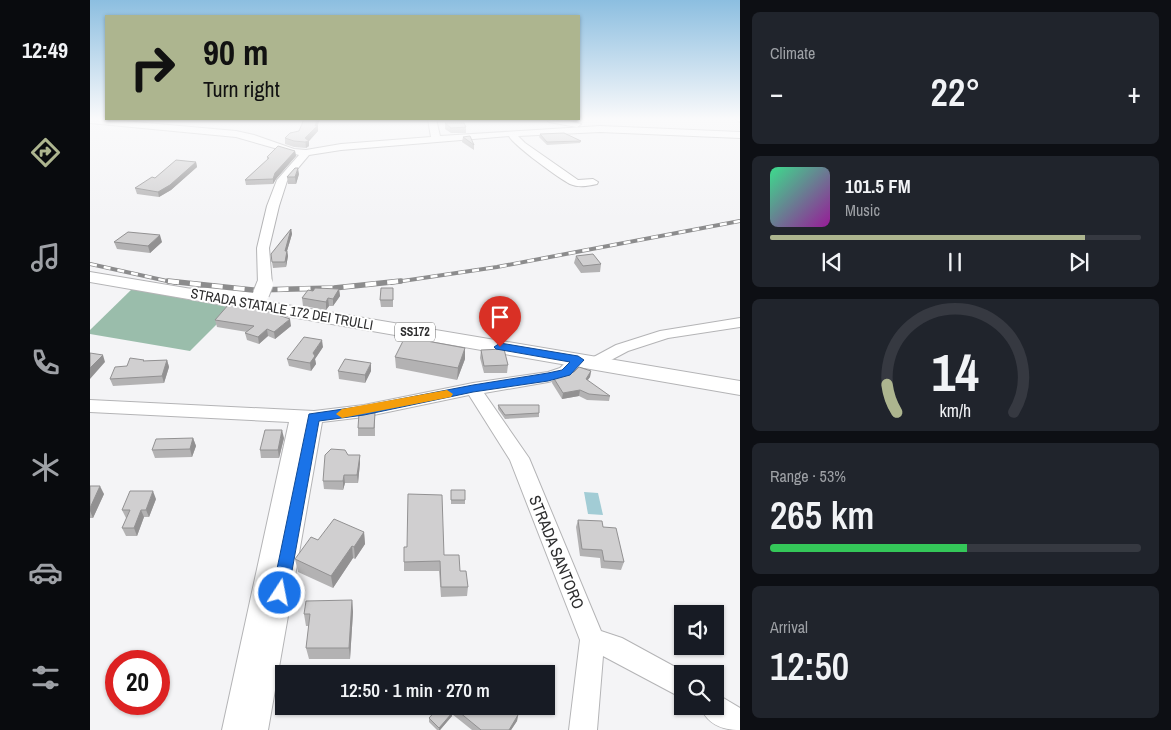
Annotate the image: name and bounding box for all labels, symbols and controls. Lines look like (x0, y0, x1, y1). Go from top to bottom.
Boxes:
text: 90 m (203, 29, 268, 76)
text: 12:49 (22, 35, 68, 65)
icon: right (120, 35, 185, 100)
text: Climate (770, 42, 815, 64)
text: 22° (931, 67, 980, 118)
text: Turn right (203, 74, 280, 104)
text: − (770, 74, 783, 112)
text: + (1128, 74, 1141, 112)
icon: directions (28, 135, 63, 170)
text: 101.5 FM (845, 173, 911, 199)
text: Music (845, 199, 880, 221)
icon: music (28, 240, 63, 275)
icon: previous (818, 248, 846, 276)
icon: pause (941, 248, 969, 276)
icon: next (1065, 248, 1093, 276)
street label: STRADA STATALE 172 DEI TRULLI (189, 284, 375, 334)
pin (479, 296, 521, 347)
icon: arrive (486, 303, 514, 331)
road number: SS172 (395, 322, 435, 342)
text: 14 (932, 337, 979, 407)
icon: phone (28, 345, 63, 380)
text: km/h (940, 399, 971, 423)
icon: climate (28, 450, 63, 485)
text: Range · 53% (770, 465, 846, 487)
text: 265 km (770, 490, 874, 541)
street label: STRADA SANTORO (524, 492, 590, 612)
icon: car (28, 555, 63, 590)
position arrow (253, 566, 305, 618)
map controls (674, 605, 724, 715)
button: sound (674, 605, 724, 655)
text: Arrival (770, 616, 808, 638)
text: 12:50 (770, 641, 849, 692)
speed limit sign: 20 (105, 650, 170, 715)
icon: filters (28, 660, 63, 695)
button: search (674, 665, 724, 715)
text: 12:50 · 1 min · 270 m (340, 677, 490, 703)

